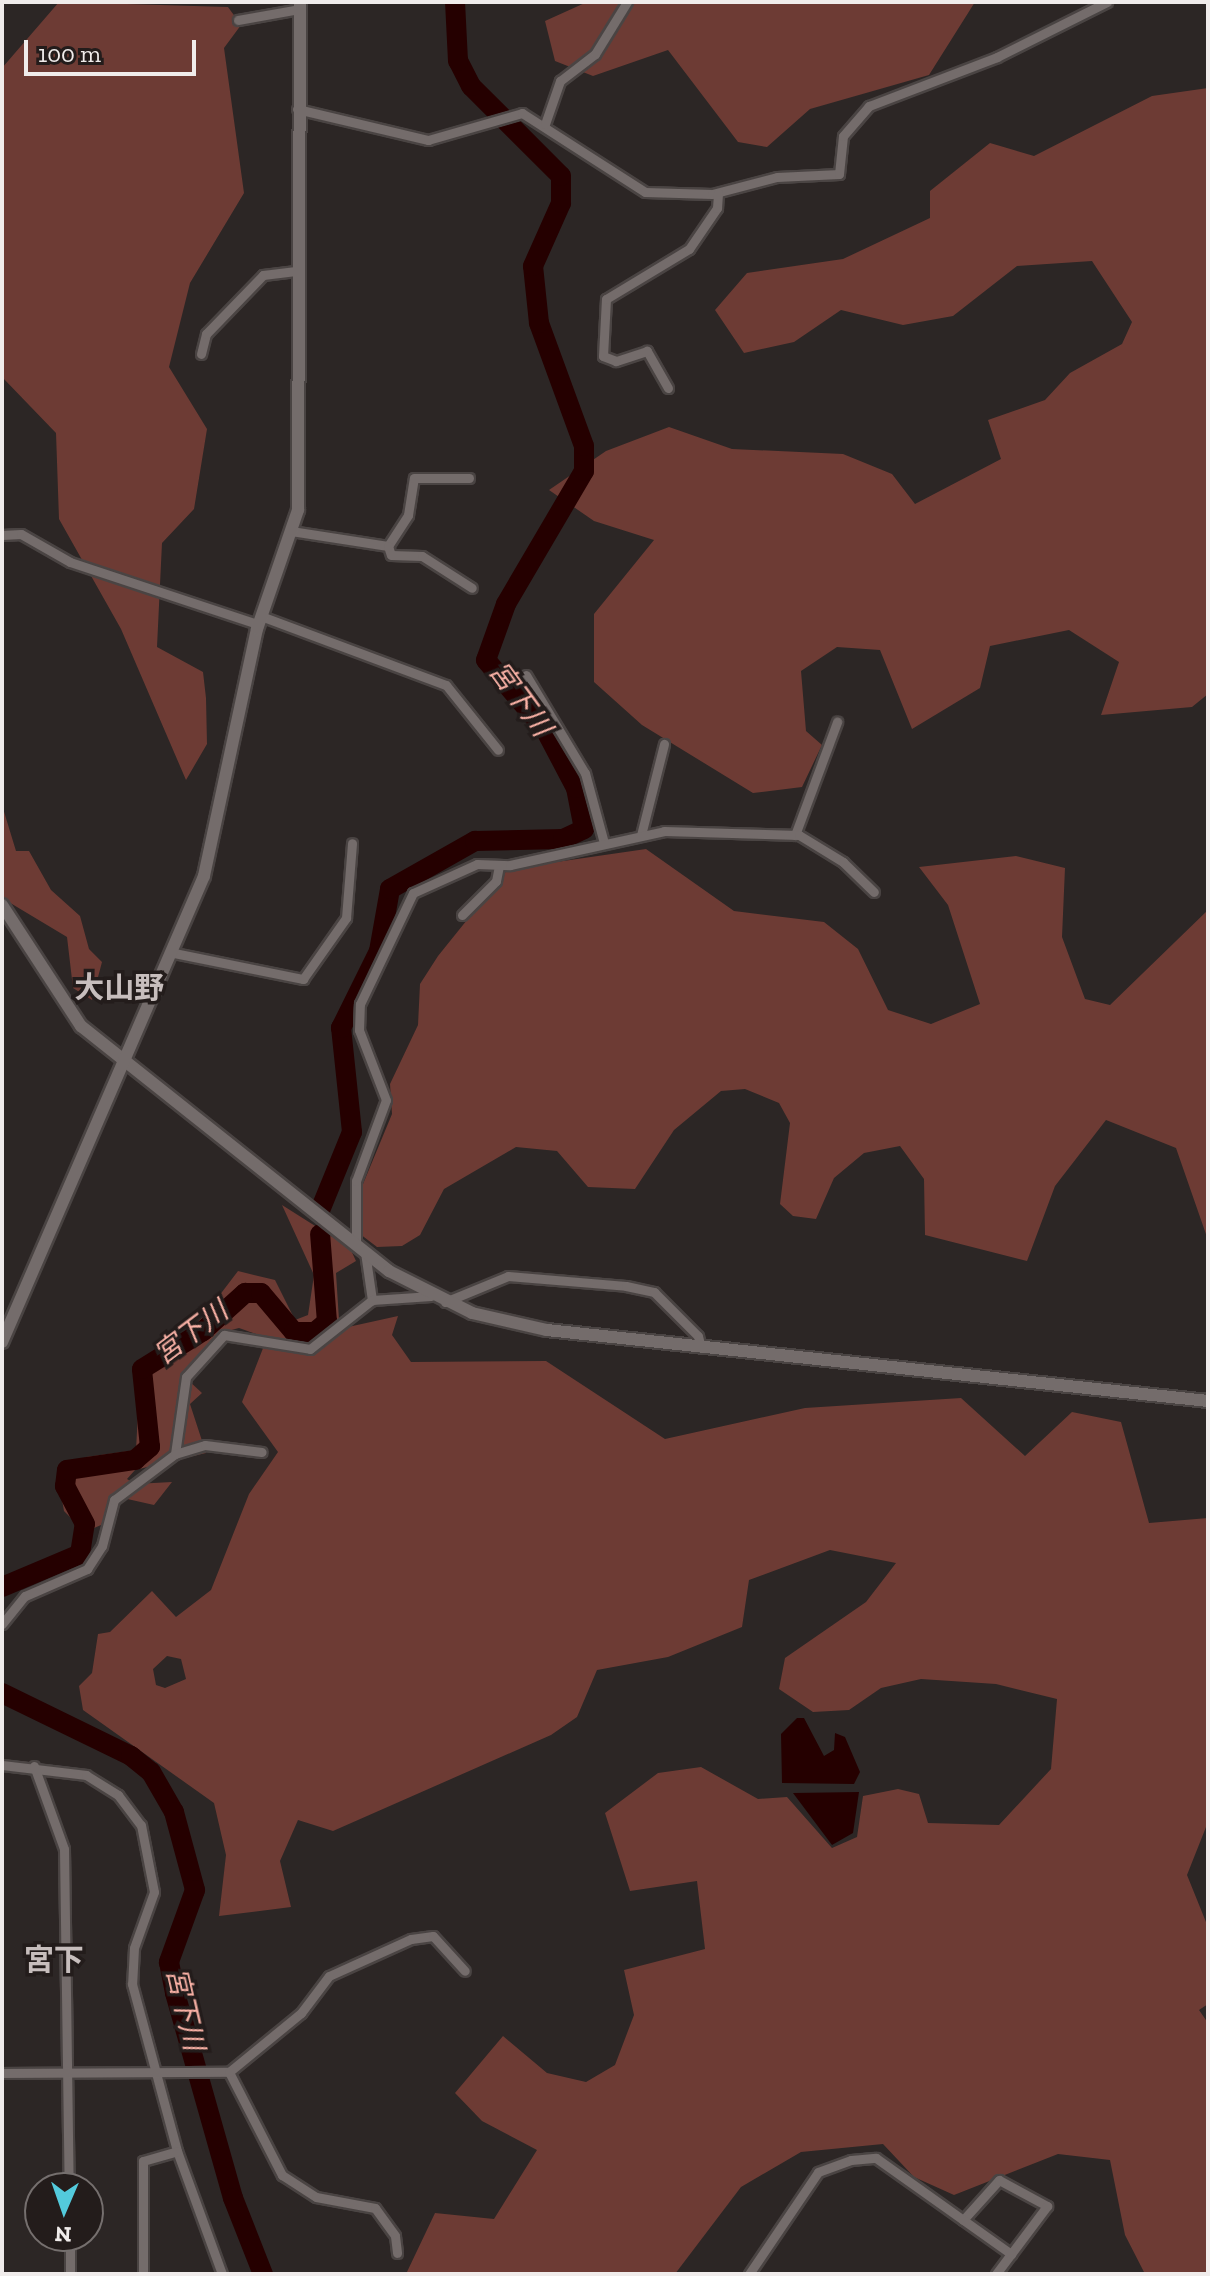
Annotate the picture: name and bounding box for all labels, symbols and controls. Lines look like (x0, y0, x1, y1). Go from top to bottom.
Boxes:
scale bar (28, 24, 200, 74)
text: 100 m (38, 39, 101, 68)
water label: 宮下川 (482, 655, 558, 743)
district label: 大山野 (74, 970, 164, 1006)
water label: 宮下川 (147, 1294, 235, 1372)
district label: 宮下 (24, 1942, 84, 1978)
water label: 宮下川 (159, 1964, 211, 2054)
north arrow (24, 2172, 104, 2252)
text: N (54, 2221, 72, 2248)

